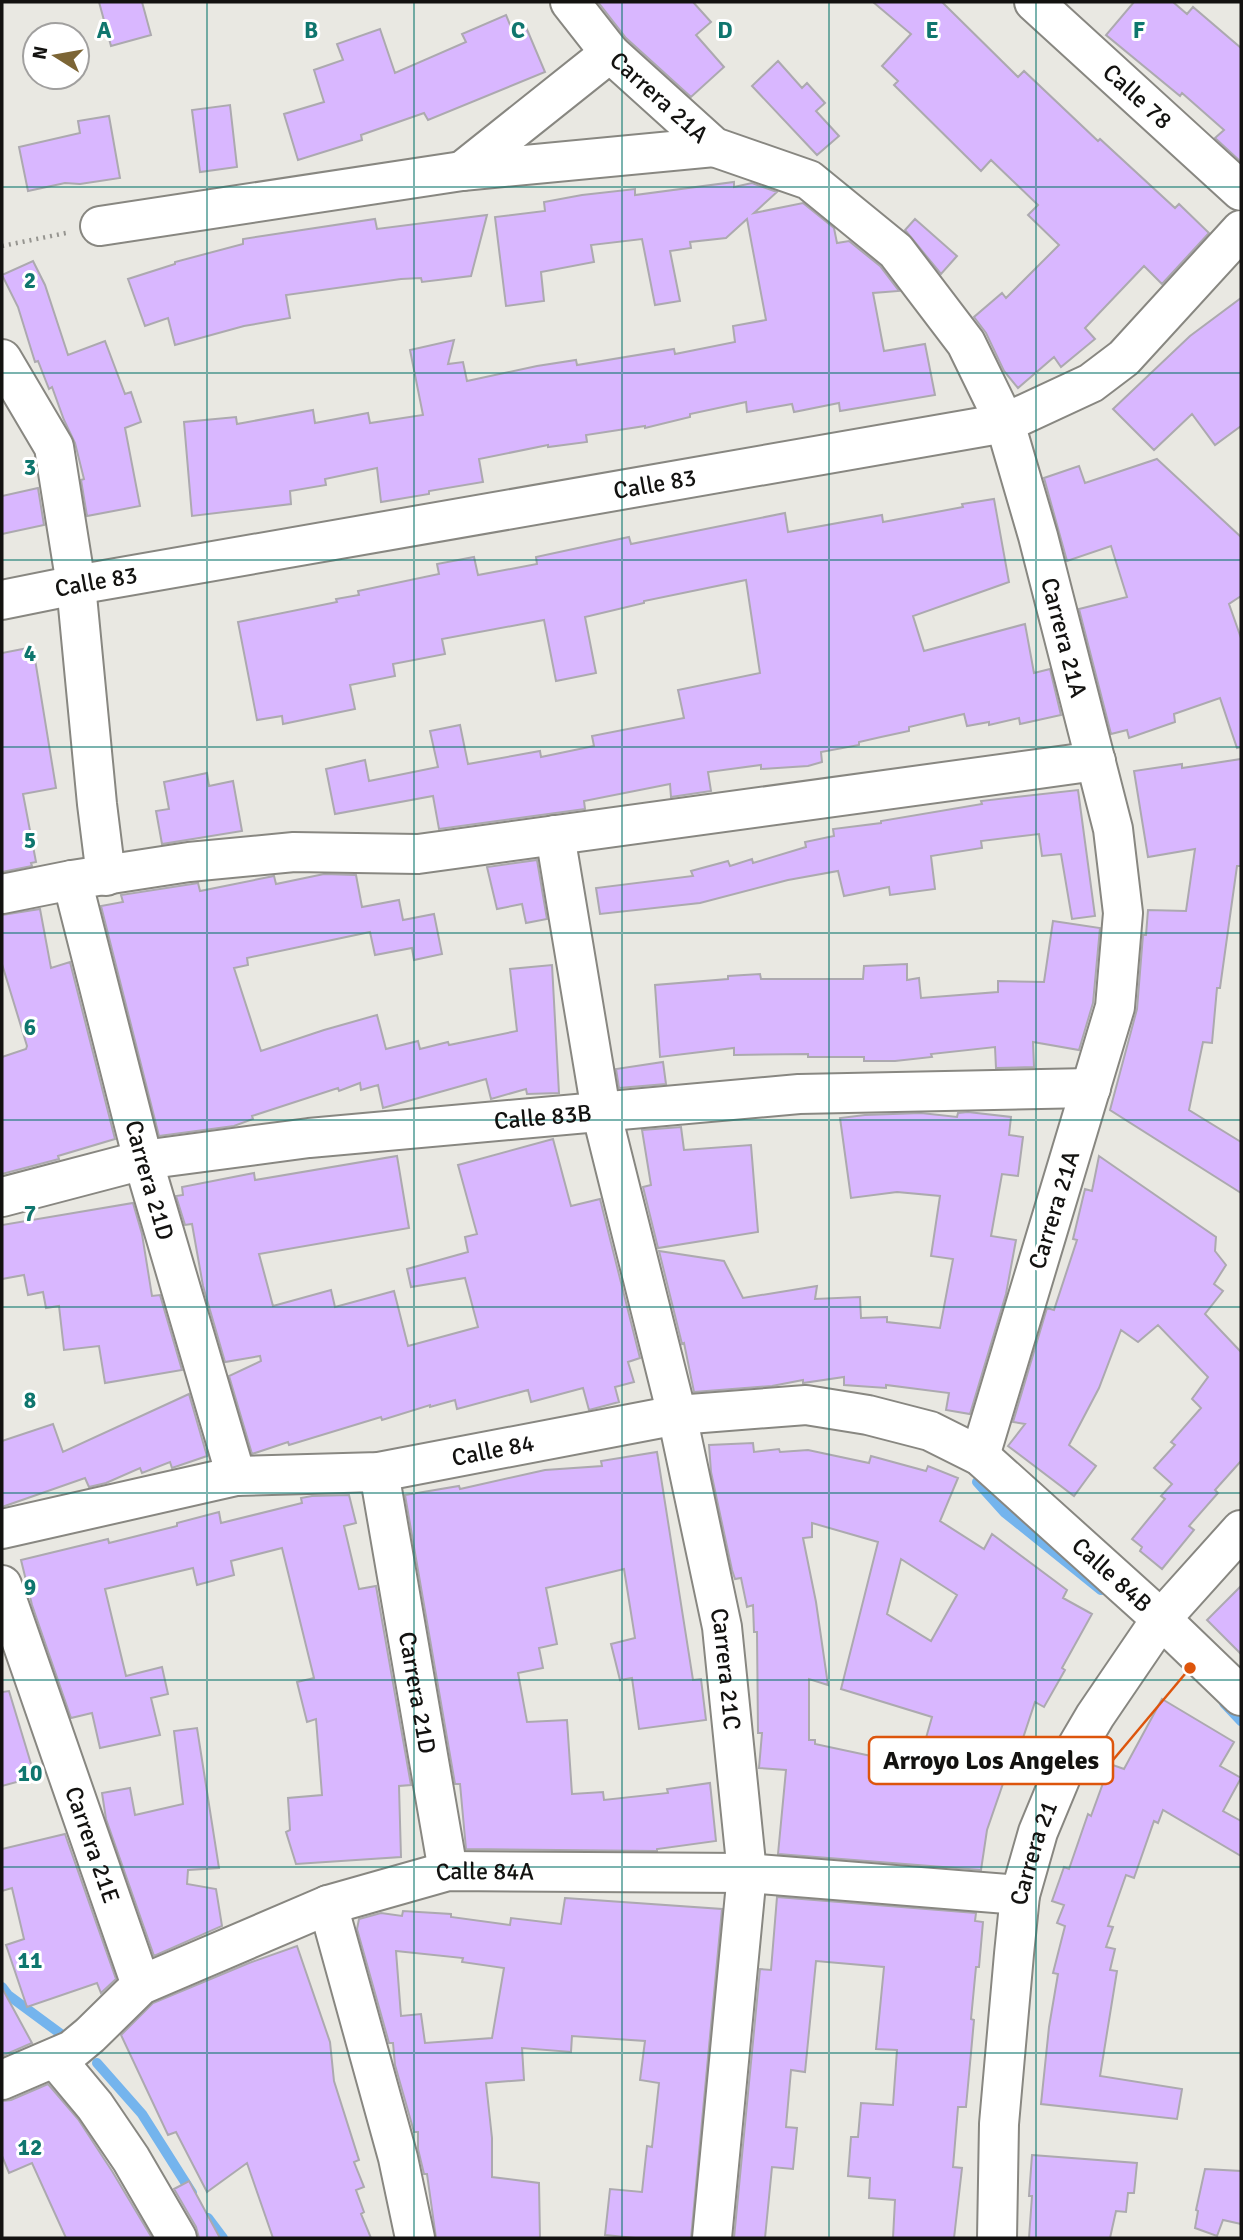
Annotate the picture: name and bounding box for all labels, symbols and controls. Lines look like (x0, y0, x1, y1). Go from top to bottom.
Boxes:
text: A (97, 16, 112, 45)
text: B (304, 16, 318, 45)
text: C (511, 16, 525, 45)
text: D (717, 16, 733, 45)
text: E (925, 16, 939, 45)
text: F (1133, 16, 1145, 45)
north arrow (21, 21, 91, 91)
text: N (27, 44, 53, 62)
street label: Carrera 21A (604, 45, 715, 150)
street label: Calle 78 (1096, 57, 1178, 136)
text: 2 (24, 266, 36, 295)
text: 3 (24, 453, 36, 482)
street label: Calle 83 (611, 462, 698, 506)
street label: Calle 83 (52, 560, 140, 604)
street label: Carrera 21A (1034, 574, 1094, 701)
text: 4 (24, 639, 36, 668)
text: 5 (24, 826, 36, 855)
text: 6 (24, 1013, 36, 1042)
street label: Calle 83B (493, 1098, 593, 1136)
street label: Carrera 21D (118, 1117, 181, 1244)
street label: Carrera 21A (1022, 1147, 1086, 1273)
text: 7 (24, 1199, 36, 1228)
text: 8 (24, 1386, 36, 1415)
street label: Calle 84 (449, 1428, 537, 1473)
street label: Calle 84B (1065, 1531, 1158, 1619)
text: 9 (24, 1573, 36, 1602)
street label: Carrera 21C (703, 1605, 747, 1731)
street label: Carrera 21D (392, 1629, 442, 1756)
callout: Arroyo Los Angeles (869, 1737, 1113, 1784)
text: Arroyo Los Angeles (883, 1745, 1099, 1777)
text: 10 (18, 1759, 42, 1788)
street label: Carrera 21E (58, 1782, 126, 1907)
street label: Carrera 21 (1004, 1796, 1064, 1906)
street label: Calle 84A (432, 1856, 534, 1889)
text: 11 (18, 1946, 42, 1975)
text: 12 (18, 2133, 42, 2162)

